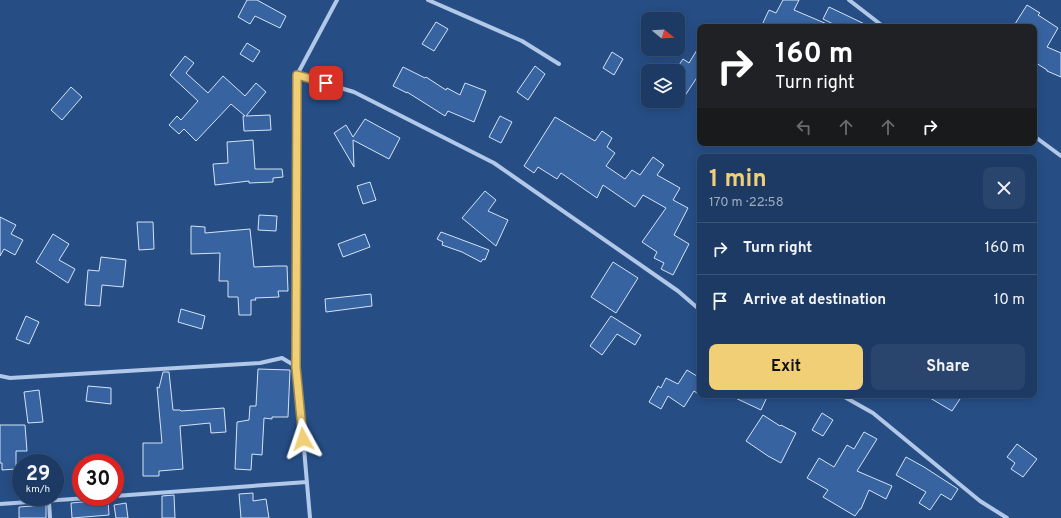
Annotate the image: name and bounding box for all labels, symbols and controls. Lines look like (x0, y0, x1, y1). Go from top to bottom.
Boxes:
north arrow (641, 12, 685, 56)
map controls (641, 12, 685, 108)
text: 160 m (775, 37, 853, 73)
icon: right (709, 40, 761, 92)
button: layers (641, 64, 685, 108)
pin (309, 66, 343, 100)
icon: arrive (315, 72, 337, 94)
text: Turn right (775, 72, 855, 95)
icon: left (793, 116, 815, 138)
icon: ahead (835, 116, 857, 138)
icon: ahead (877, 116, 899, 138)
icon: right (919, 116, 941, 138)
text: 1 min (709, 165, 767, 195)
button: close (983, 167, 1025, 209)
text: 170 m · 22:58 (709, 195, 784, 211)
icon: right (709, 238, 731, 260)
text: Turn right (743, 239, 812, 258)
text: 160 m (985, 239, 1025, 258)
icon: arrive (709, 290, 731, 312)
text: Arrive at destination (743, 291, 886, 310)
text: 10 m (994, 291, 1025, 310)
button: Exit (709, 344, 863, 390)
button: Share (871, 344, 1025, 390)
position arrow (282, 418, 324, 460)
speed limit sign: 30 (72, 454, 124, 506)
text: 29 (26, 462, 50, 488)
text: km/h (26, 483, 50, 496)

